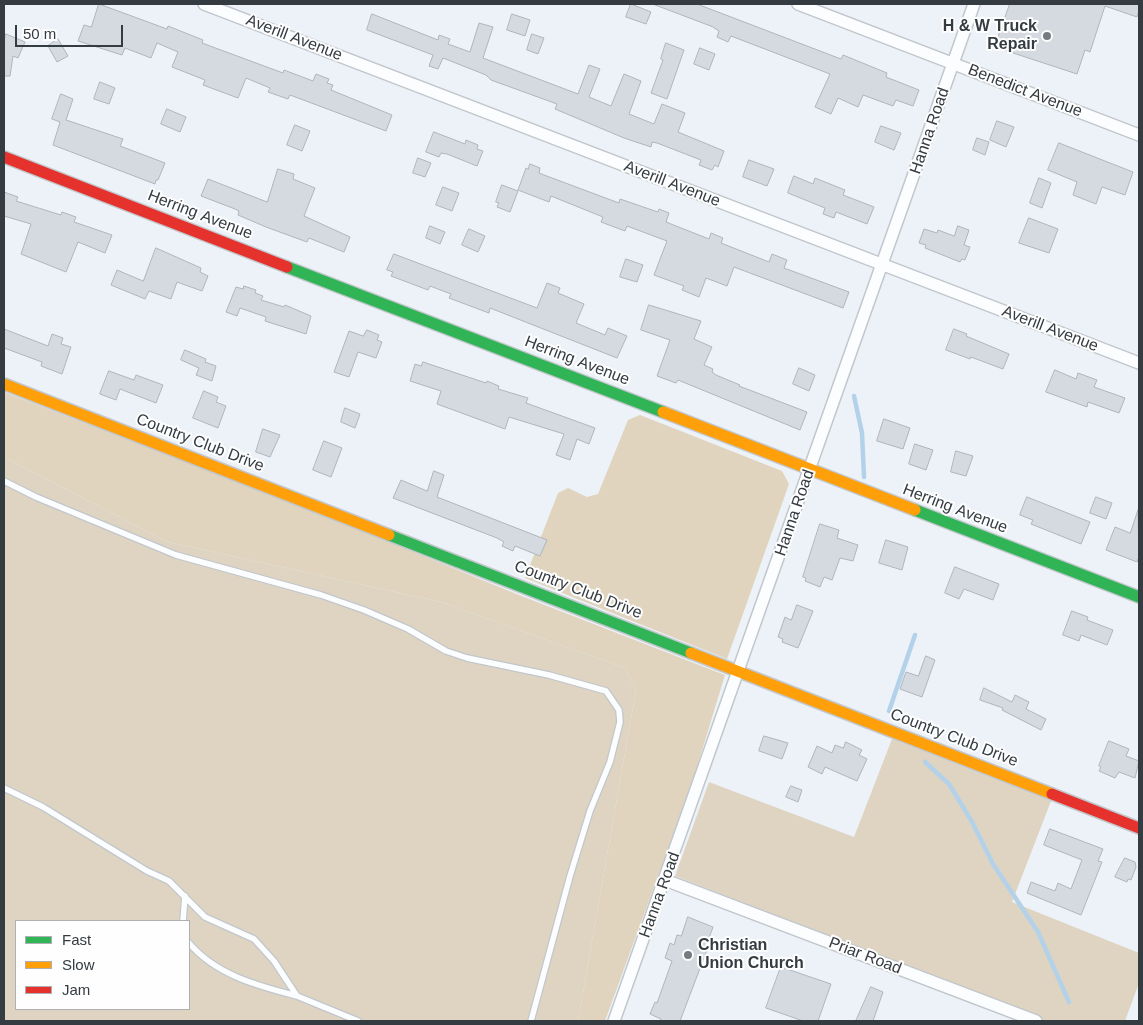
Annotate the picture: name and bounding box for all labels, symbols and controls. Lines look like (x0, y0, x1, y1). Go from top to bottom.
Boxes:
street label: Averill Avenue (243, 11, 345, 65)
scale bar (18, 15, 125, 47)
place label: H & W Truck Repair (943, 17, 1037, 55)
text: 50 m (23, 25, 56, 42)
marker: H & W Truck Repair (1041, 30, 1053, 42)
street label: Benedict Avenue (965, 60, 1085, 122)
street label: Hanna Road (906, 85, 954, 177)
street label: Averill Avenue (621, 157, 723, 211)
street label: Herring Avenue (145, 186, 255, 244)
street label: Averill Avenue (999, 302, 1101, 356)
street label: Herring Avenue (522, 332, 632, 390)
street label: Country Club Drive (133, 410, 267, 476)
street label: Hanna Road (771, 467, 819, 559)
street label: Herring Avenue (900, 480, 1010, 538)
street label: Country Club Drive (511, 557, 645, 623)
street label: Country Club Drive (887, 705, 1021, 771)
street label: Hanna Road (636, 850, 684, 940)
legend (15, 920, 190, 1010)
text: Fast (62, 931, 91, 948)
street label: Priar Road (826, 933, 904, 979)
place label: Christian Union Church (698, 936, 804, 974)
marker: Christian Union Church (682, 949, 694, 961)
text: Slow (62, 956, 95, 973)
text: Jam (62, 981, 90, 998)

